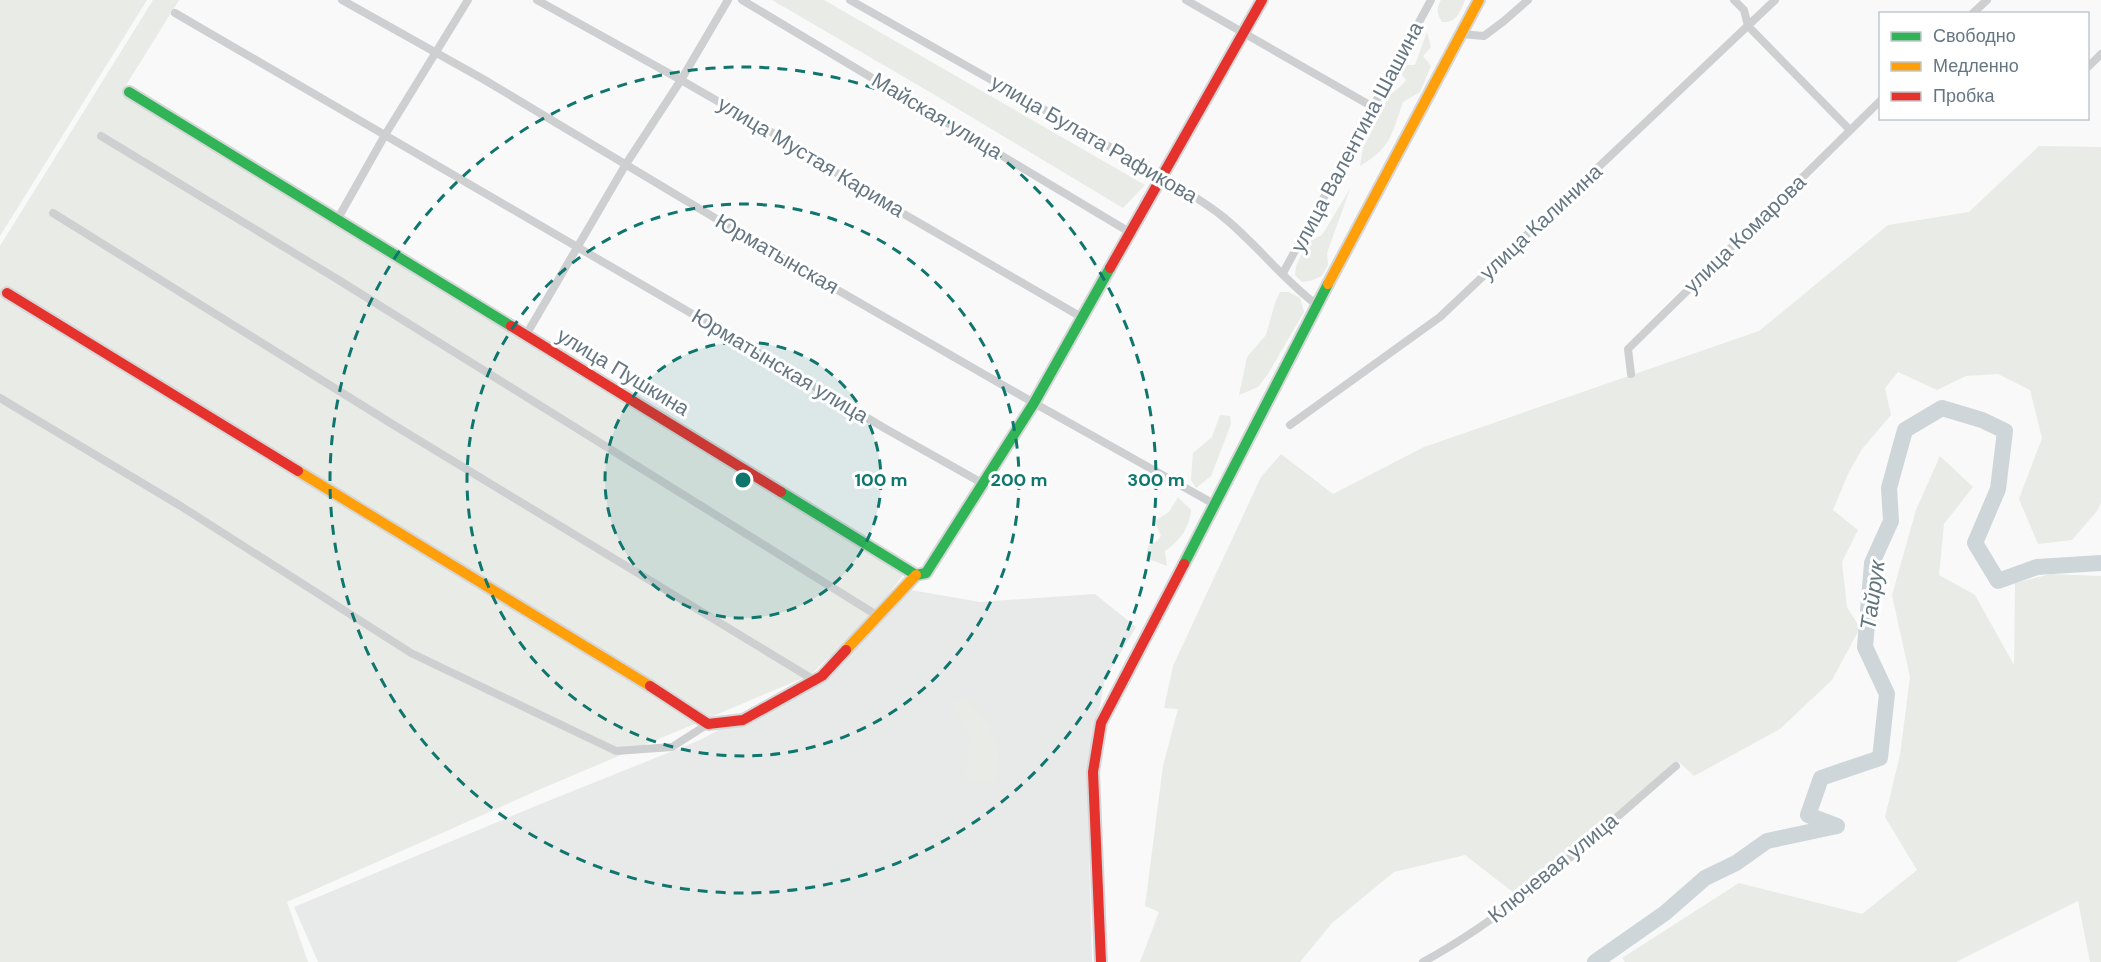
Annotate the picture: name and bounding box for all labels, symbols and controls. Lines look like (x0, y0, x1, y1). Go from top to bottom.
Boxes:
legend (1879, 12, 2089, 120)
street label: улица Валентина Шашина (1284, 16, 1430, 257)
text: Свободно (1933, 24, 2016, 48)
text: Медленно (1933, 54, 2019, 78)
street label: Майская улица (867, 66, 1008, 166)
street label: улица Булата Рафикова (985, 68, 1203, 210)
text: Пробка (1933, 84, 1996, 108)
street label: улица Мустая Карима (712, 90, 910, 224)
street label: улица Калинина (1474, 158, 1608, 286)
street label: улица Комарова (1678, 168, 1812, 299)
street label: Юрматынская (710, 207, 844, 301)
street label: Юрматынская улица (686, 302, 874, 430)
street label: улица Пушкина (552, 321, 695, 423)
text: 100 m (854, 468, 908, 492)
text: 200 m (991, 468, 1047, 492)
text: 300 m (1127, 468, 1185, 492)
centre of rings (733, 470, 753, 490)
water label: Тайрук (1853, 557, 1892, 632)
street label: Ключевая улица (1482, 807, 1624, 929)

